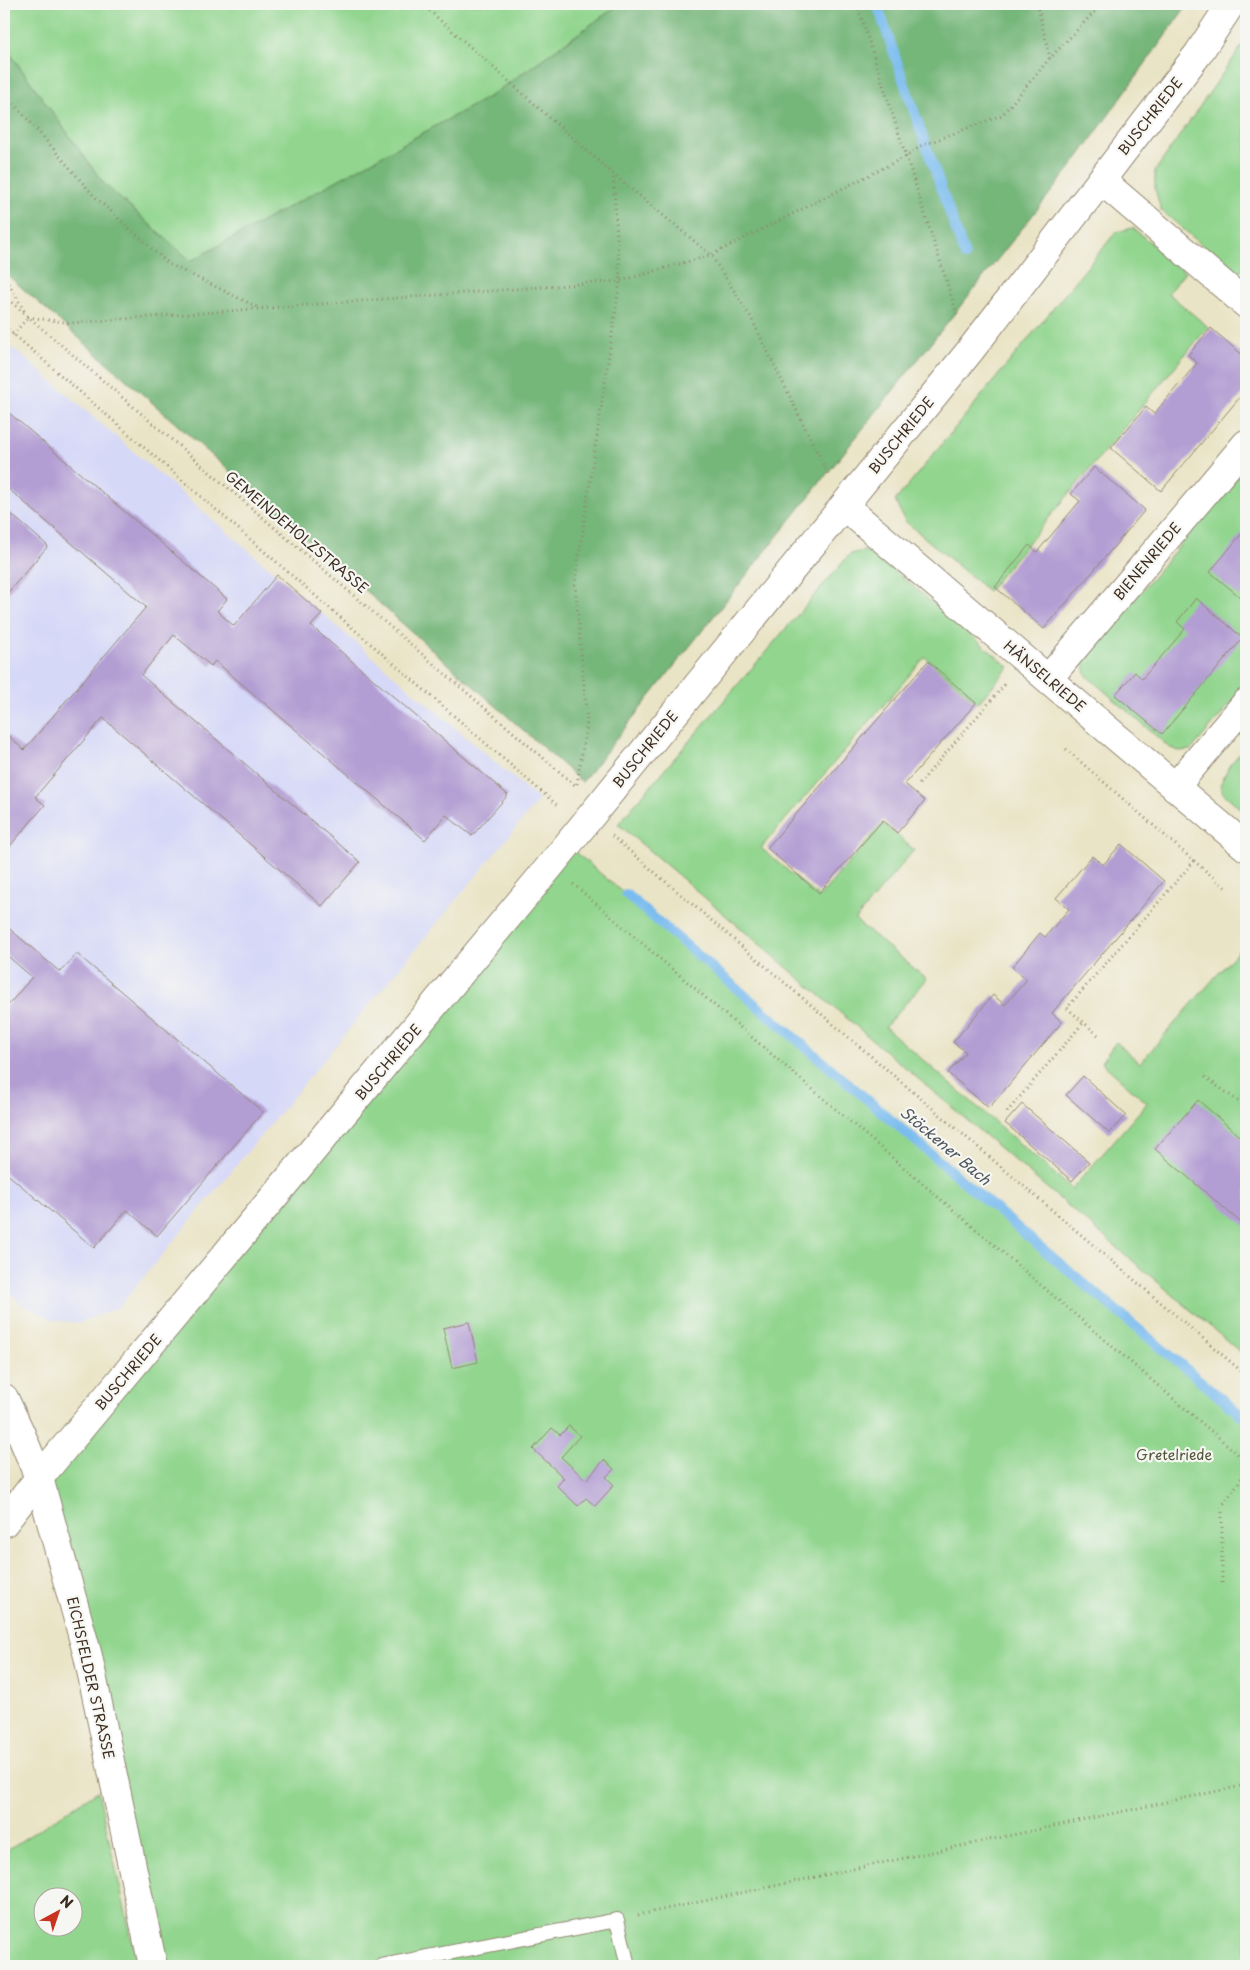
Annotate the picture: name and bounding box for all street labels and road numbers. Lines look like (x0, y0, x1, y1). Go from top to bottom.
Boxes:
street label: BUSCHRIEDE (1113, 72, 1187, 160)
street label: BUSCHRIEDE (863, 392, 939, 478)
street label: GEMEINDEHOLZSTRASSE (221, 466, 373, 598)
street label: BIENENRIEDE (1108, 518, 1186, 604)
street label: HÄNSELRIEDE (999, 635, 1091, 717)
street label: BUSCHRIEDE (607, 706, 683, 792)
street label: BUSCHRIEDE (350, 1019, 426, 1105)
street label: BUSCHRIEDE (90, 1329, 166, 1415)
street label: EICHSFELDER STRASSE (62, 1595, 120, 1761)

